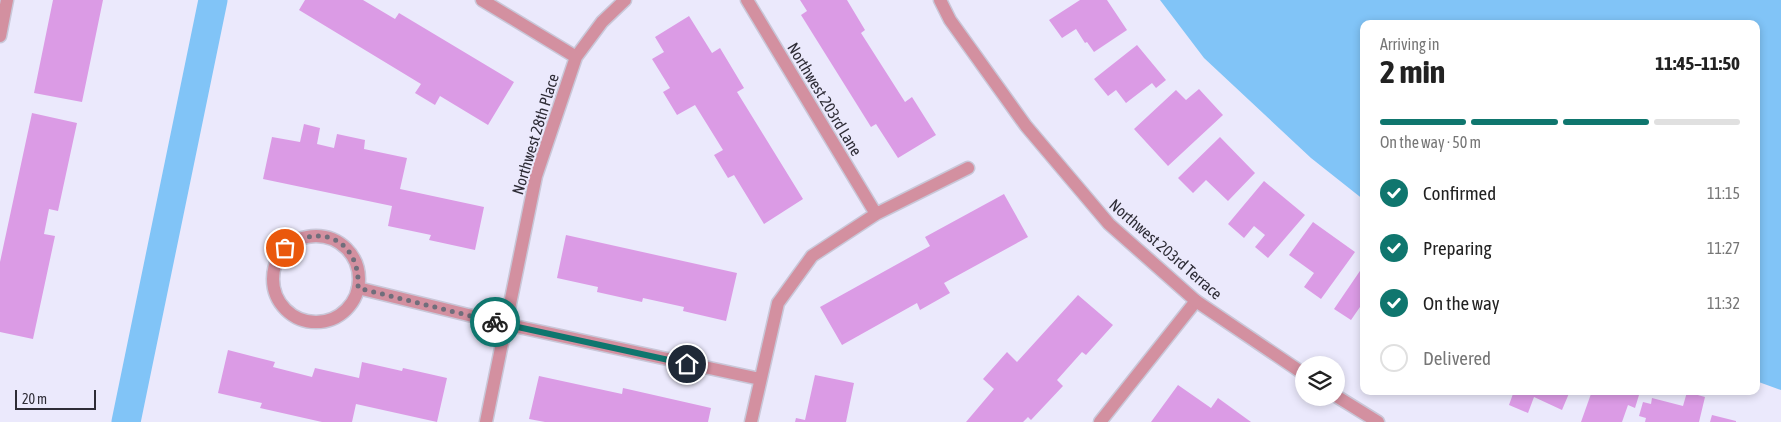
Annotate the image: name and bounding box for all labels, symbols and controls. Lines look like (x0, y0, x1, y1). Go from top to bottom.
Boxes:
text: Arriving in (1380, 35, 1440, 53)
street label: Northwest 203rd Lane (784, 39, 866, 159)
text: 11:45–11:50 (1655, 52, 1740, 74)
text: 2 min (1380, 53, 1445, 90)
street label: Northwest 28th Place (508, 71, 562, 197)
text: On the way · 50 m (1380, 133, 1481, 151)
icon: check (1380, 179, 1408, 207)
text: Confirmed (1423, 182, 1496, 204)
text: 11:15 (1707, 184, 1740, 202)
street label: Northwest 203rd Terrace (1106, 195, 1226, 303)
pin (264, 227, 306, 269)
icon: bag (271, 234, 299, 262)
icon: check (1380, 234, 1408, 262)
text: Preparing (1423, 237, 1492, 259)
text: 11:27 (1707, 239, 1740, 257)
icon: check (1380, 289, 1408, 317)
text: On the way (1423, 292, 1500, 314)
text: 11:32 (1707, 294, 1740, 312)
courier (470, 297, 520, 347)
icon: bike (481, 308, 509, 336)
pin (666, 343, 708, 385)
text: Delivered (1423, 347, 1491, 369)
icon: home (673, 350, 701, 378)
map controls (1295, 356, 1345, 406)
button: layers (1295, 356, 1345, 406)
scale bar (15, 387, 96, 410)
text: 20 m (22, 391, 47, 407)

